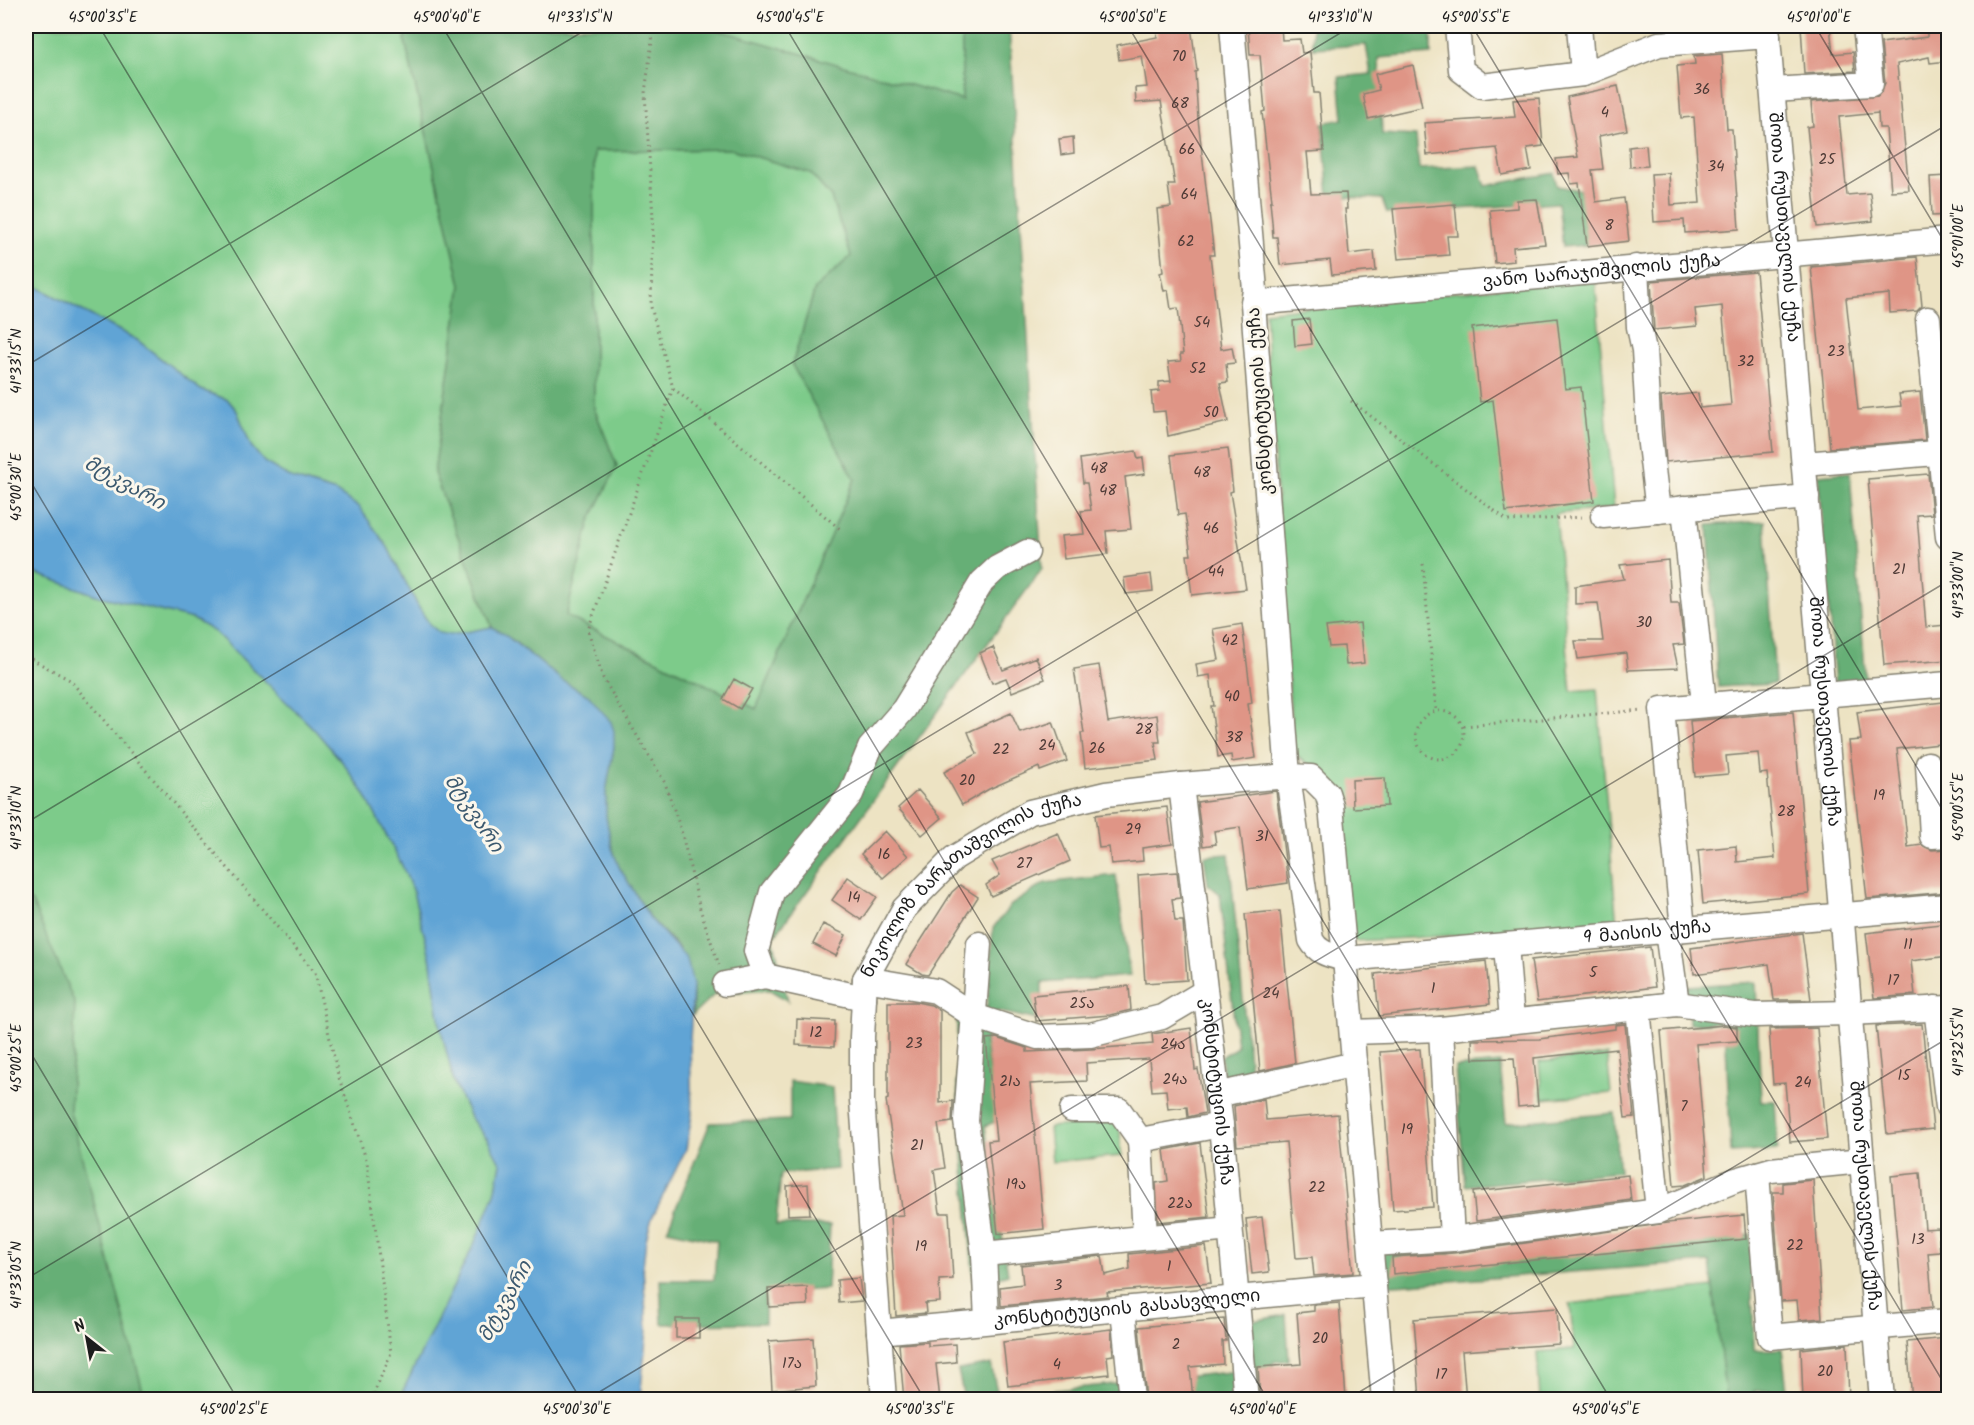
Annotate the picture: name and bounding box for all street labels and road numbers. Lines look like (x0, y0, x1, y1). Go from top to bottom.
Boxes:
street label: შოთა რუსთაველის ქუჩა (1760, 111, 1808, 344)
street label: ვანო სარაჯიშვილის ქუჩა (1481, 246, 1722, 297)
street label: კონსტიტუციის ქუჩა (1240, 306, 1282, 496)
street label: შოთა რუსთაველის ქუჩა (1800, 595, 1848, 828)
street label: ნიკოლოზ ბარათაშვილის ქუჩა (854, 786, 1085, 984)
street label: 9 მაისის ქუჩა (1582, 912, 1712, 953)
street label: კონსტიტუციის ქუჩა (1192, 997, 1241, 1187)
street label: შოთა რუსთაველის ქუჩა (1841, 1080, 1889, 1312)
street label: კონსტიტუციის გასასვლელი (992, 1281, 1262, 1336)

